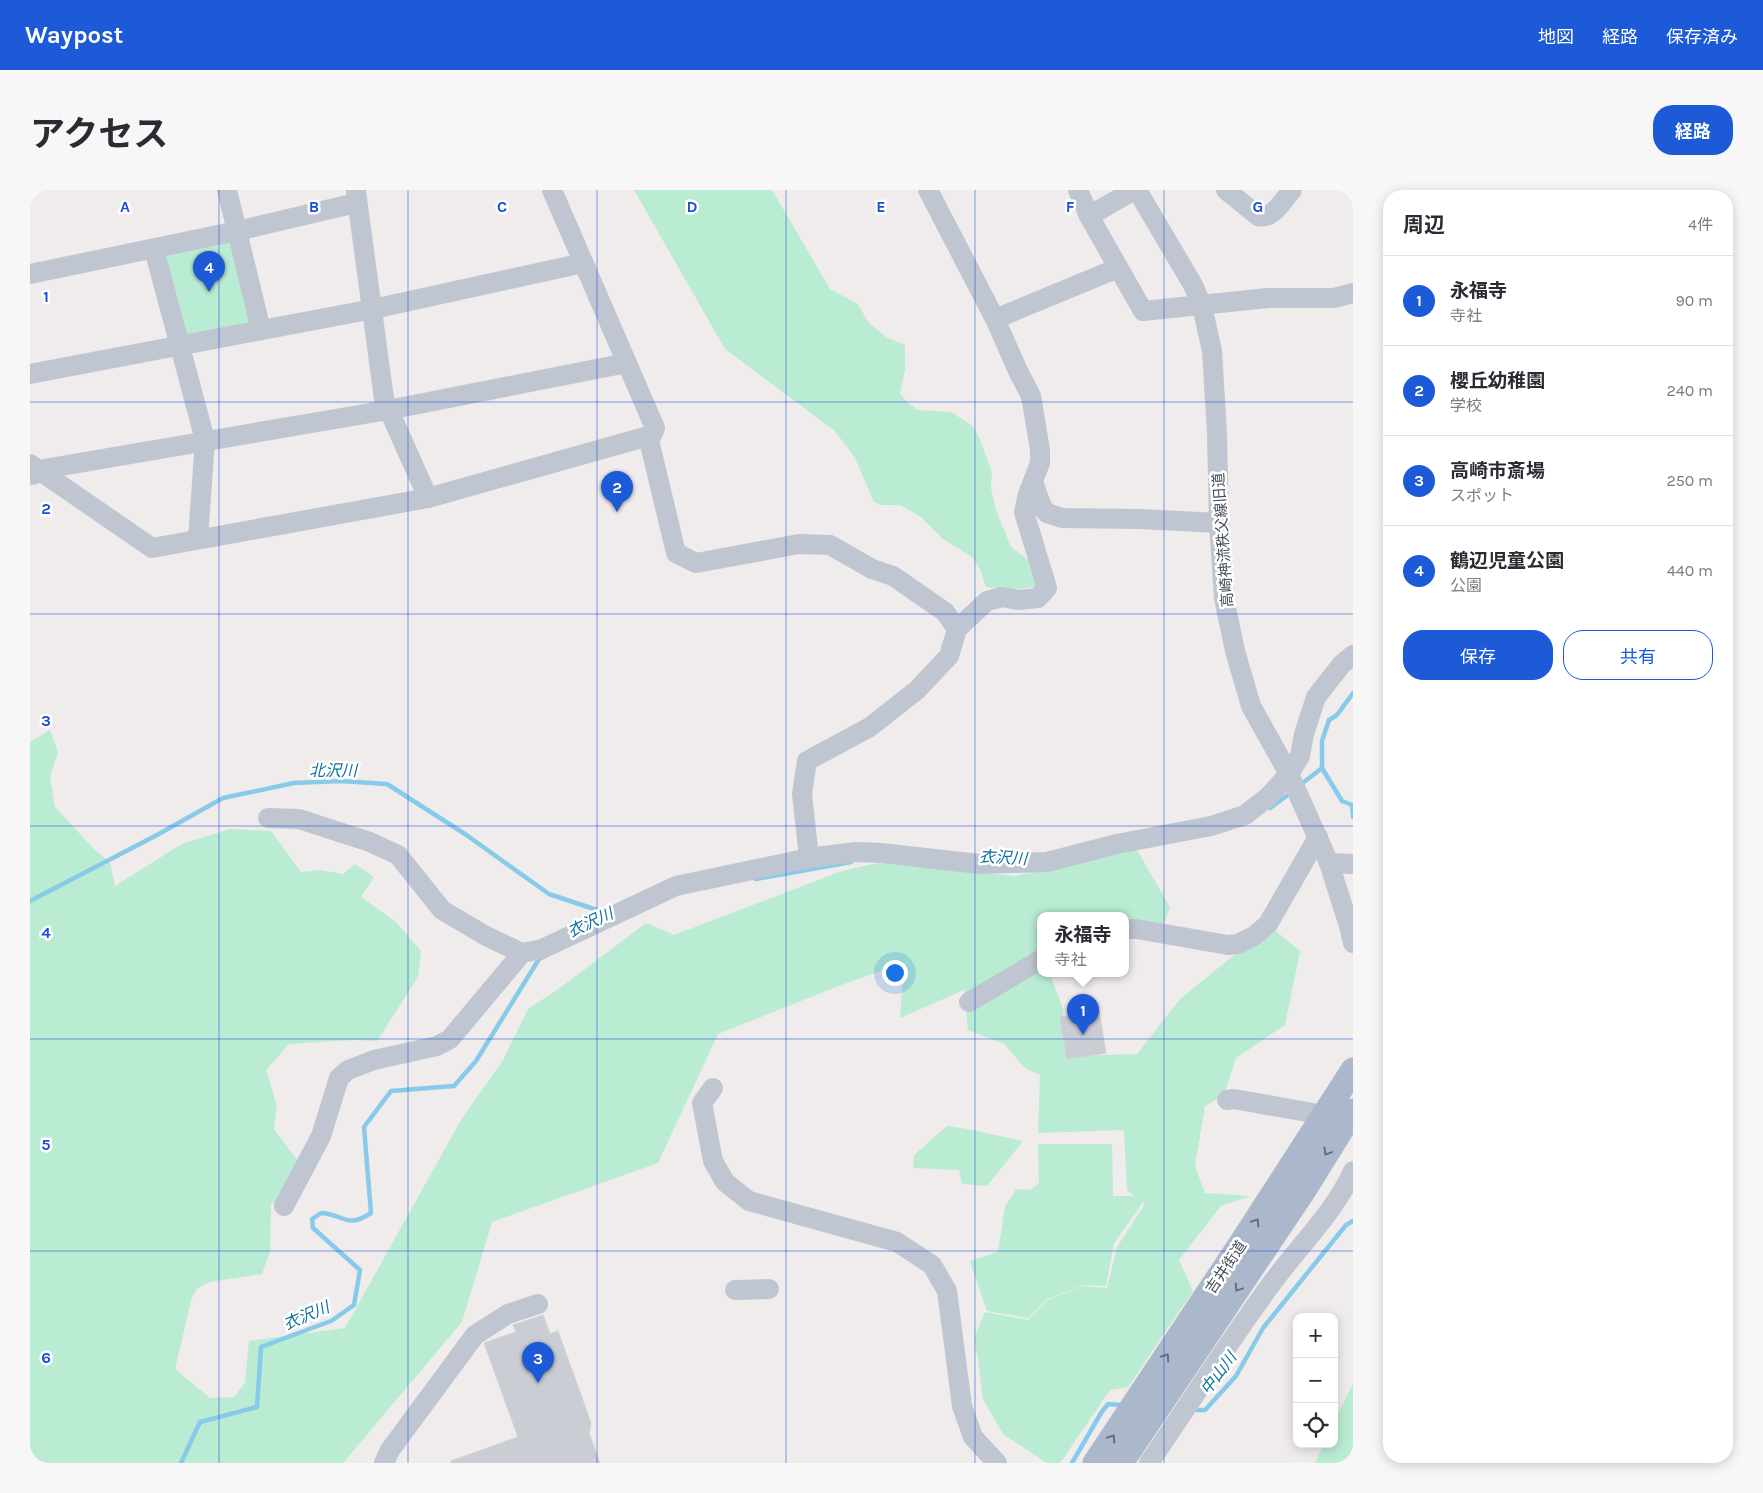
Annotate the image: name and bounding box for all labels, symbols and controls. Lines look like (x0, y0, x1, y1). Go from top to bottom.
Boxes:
text: Waypost (25, 21, 123, 49)
text: 地図 (1538, 26, 1574, 48)
text: 経路 (1602, 26, 1638, 48)
text: 保存済み (1666, 26, 1738, 48)
button: 経路 (1653, 105, 1733, 155)
text: アクセス (30, 114, 168, 155)
text: A (120, 197, 130, 216)
text: B (309, 197, 319, 216)
text: C (497, 197, 507, 216)
text: D (687, 197, 698, 216)
text: E (876, 197, 886, 216)
text: F (1066, 197, 1075, 216)
text: G (1253, 197, 1263, 216)
text: 周辺 (1403, 213, 1445, 237)
text: 4件 (1688, 215, 1713, 234)
pin: 4 (193, 251, 225, 292)
text: 永福寺 (1450, 280, 1507, 302)
text: 1 (43, 287, 49, 306)
text: 1 (1416, 291, 1422, 310)
text: 90 m (1675, 291, 1713, 310)
text: 寺社 (1450, 306, 1482, 325)
text: 櫻丘幼稚園 (1450, 370, 1545, 392)
text: 2 (1414, 381, 1424, 400)
text: 240 m (1667, 381, 1713, 400)
text: 学校 (1450, 396, 1482, 415)
text: 高崎市斎場 (1450, 460, 1545, 482)
pin: 2 (601, 471, 633, 512)
text: 3 (1414, 471, 1424, 490)
text: 250 m (1666, 471, 1713, 490)
street label: 高崎神流秩父線旧道 (1209, 472, 1237, 608)
text: スポット (1450, 486, 1514, 505)
text: 2 (41, 499, 51, 518)
text: 鶴辺児童公園 (1450, 550, 1564, 572)
text: 4 (1414, 561, 1424, 580)
text: 440 m (1667, 561, 1713, 580)
text: 公園 (1450, 576, 1482, 595)
button: 保存 (1403, 630, 1553, 680)
button: 共有 (1563, 630, 1713, 680)
text: 3 (41, 711, 51, 730)
water label: 北沢川 (309, 761, 359, 780)
water label: 衣沢川 (979, 847, 1029, 868)
water label: 衣沢川 (564, 903, 618, 941)
popup (1037, 912, 1129, 977)
text: 4 (41, 923, 51, 942)
text: 永福寺 (1054, 924, 1112, 946)
text: 寺社 (1054, 950, 1087, 969)
your location (882, 960, 908, 986)
pin: 1 (1067, 994, 1099, 1035)
text: 5 (41, 1135, 51, 1154)
one-way arrow (1324, 1147, 1334, 1156)
one-way arrow (1249, 1218, 1259, 1227)
street label: 吉井街道 (1202, 1237, 1250, 1297)
one-way arrow (1235, 1282, 1244, 1292)
water label: 衣沢川 (280, 1297, 334, 1334)
map controls (1293, 1313, 1338, 1448)
button: + (1293, 1313, 1338, 1358)
pin: 3 (522, 1342, 554, 1383)
water label: 中山川 (1196, 1347, 1242, 1398)
text: 6 (41, 1348, 51, 1367)
one-way arrow (1160, 1354, 1169, 1363)
button: − (1293, 1358, 1338, 1403)
button: locate (1293, 1403, 1338, 1448)
one-way arrow (1105, 1435, 1115, 1444)

